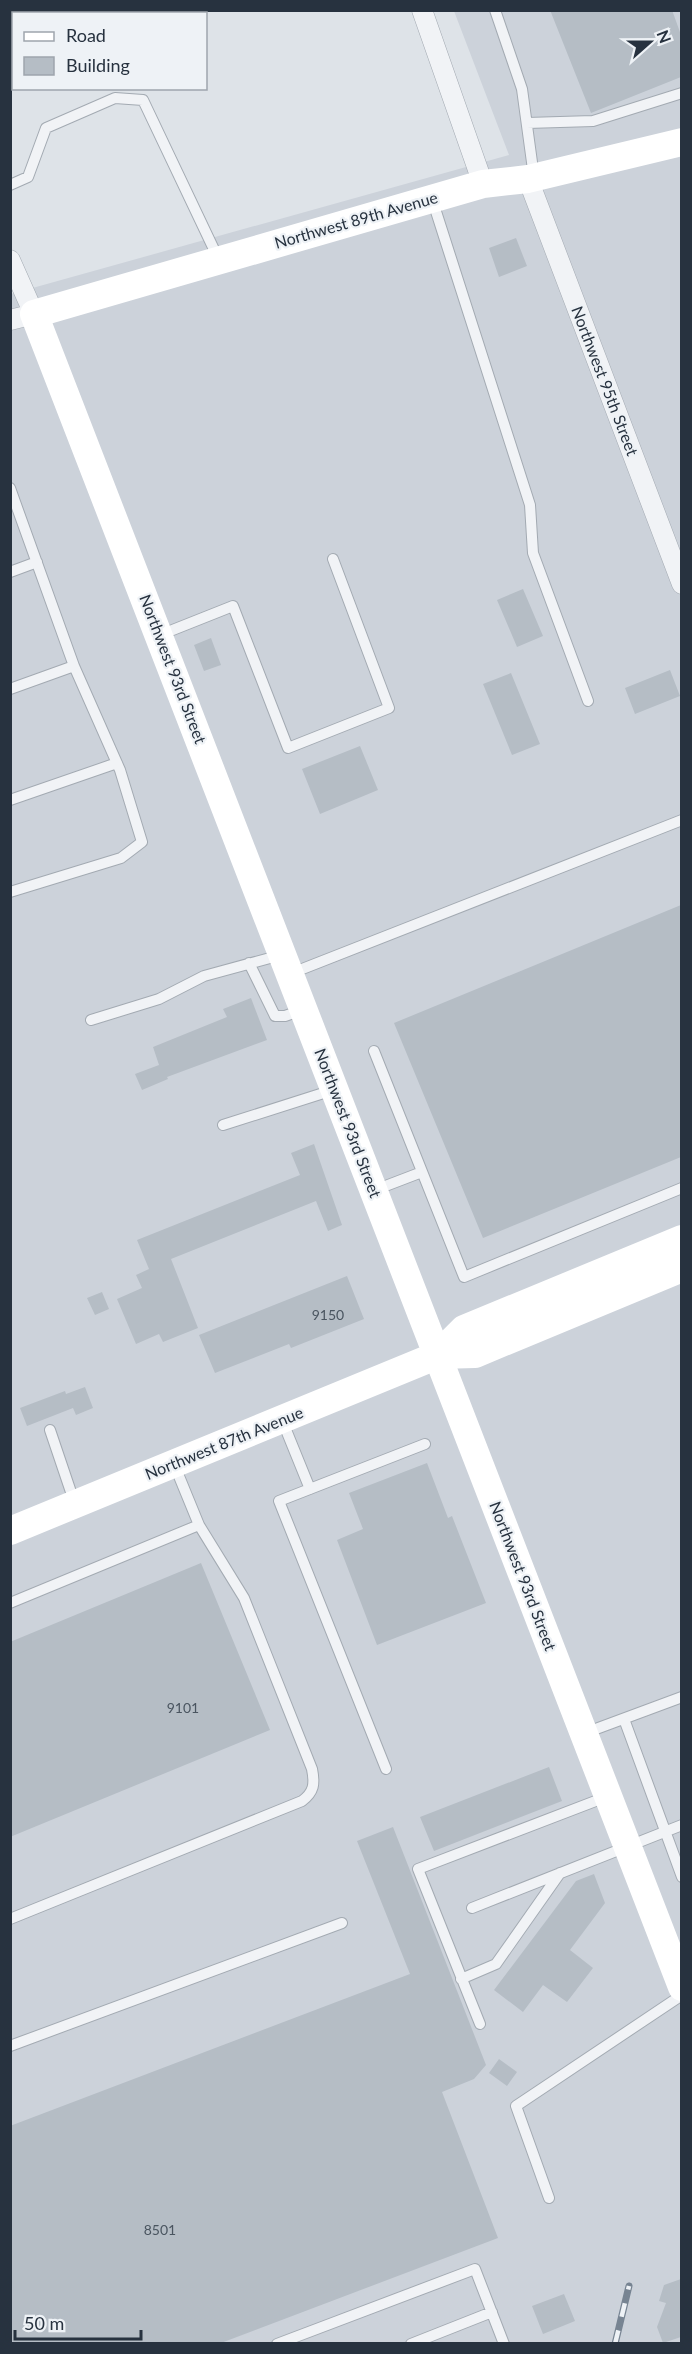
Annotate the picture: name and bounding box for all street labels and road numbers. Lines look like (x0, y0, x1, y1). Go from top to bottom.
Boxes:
street label: Northwest 89th Avenue (272, 187, 440, 252)
street label: Northwest 95th Street (568, 303, 643, 458)
street label: Northwest 93rd Street (136, 591, 211, 746)
street label: Northwest 93rd Street (311, 1045, 386, 1200)
street label: Northwest 87th Avenue (142, 1402, 306, 1483)
street label: Northwest 93rd Street (486, 1498, 561, 1653)

